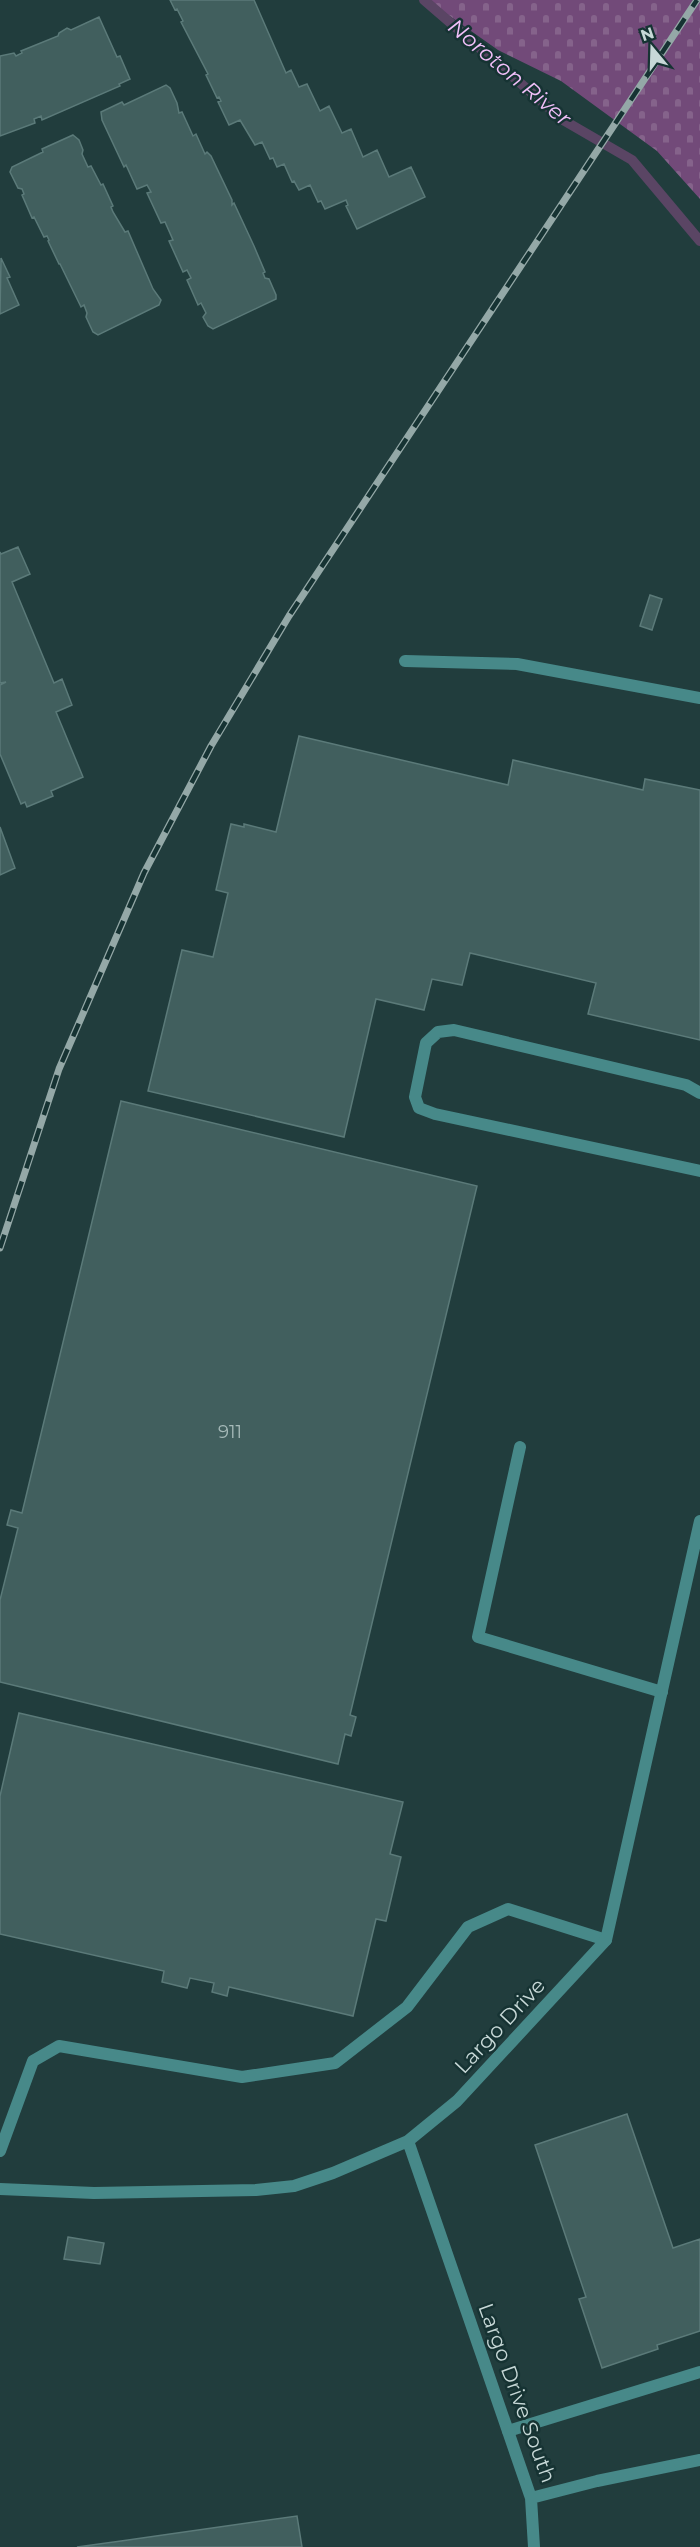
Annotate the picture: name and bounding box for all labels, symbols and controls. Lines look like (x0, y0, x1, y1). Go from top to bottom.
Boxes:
water label: Noroton River (443, 13, 578, 132)
north arrow (622, 18, 682, 78)
text: N (638, 23, 656, 45)
house number: 911 (218, 1421, 242, 1443)
street label: Largo Drive (449, 1973, 550, 2078)
street label: Largo Drive South (473, 2300, 562, 2486)

